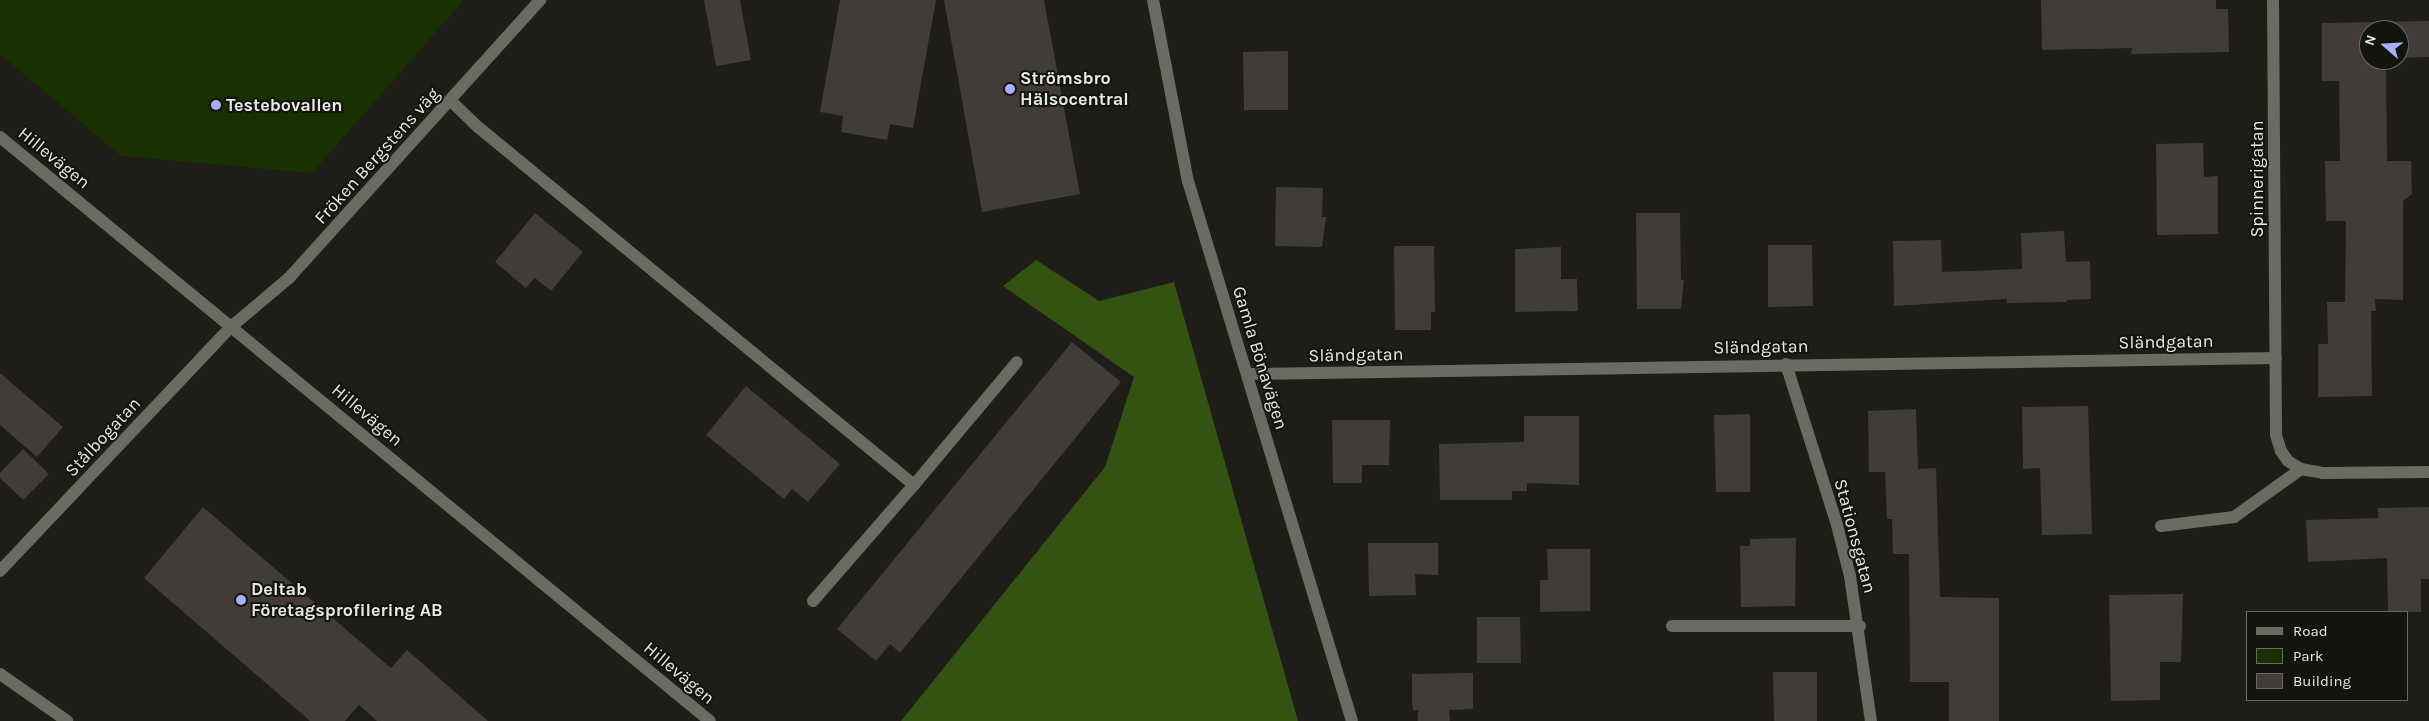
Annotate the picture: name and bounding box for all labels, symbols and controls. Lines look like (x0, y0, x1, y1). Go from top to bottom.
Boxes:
north arrow (2359, 20, 2409, 70)
text: N (2361, 33, 2380, 48)
place label: Strömsbro Hälsocentral (1020, 68, 1129, 110)
street label: Fröken Bergstens väg (310, 83, 444, 229)
marker: Strömsbro Hälsocentral (1004, 83, 1016, 95)
place label: Testebovallen (226, 94, 343, 116)
marker: Testebovallen (210, 99, 222, 111)
street label: Spinnerigatan (2246, 120, 2268, 238)
street label: Hillevägen (14, 123, 94, 193)
street label: Gamla Bönavägen (1228, 284, 1292, 432)
street label: Sländgatan (2118, 330, 2214, 354)
street label: Sländgatan (1713, 335, 1809, 359)
street label: Sländgatan (1308, 343, 1404, 367)
street label: Hillevägen (327, 379, 407, 451)
street label: Stålbogatan (61, 393, 145, 481)
street label: Stationsgatan (1829, 476, 1881, 596)
place label: Deltab Företagsprofilering AB (251, 579, 443, 622)
marker: Deltab Företagsprofilering AB (235, 594, 247, 606)
legend (2246, 611, 2409, 701)
text: Road (2293, 622, 2328, 640)
street label: Hillevägen (639, 637, 719, 709)
text: Park (2293, 647, 2323, 665)
text: Building (2293, 672, 2351, 690)

